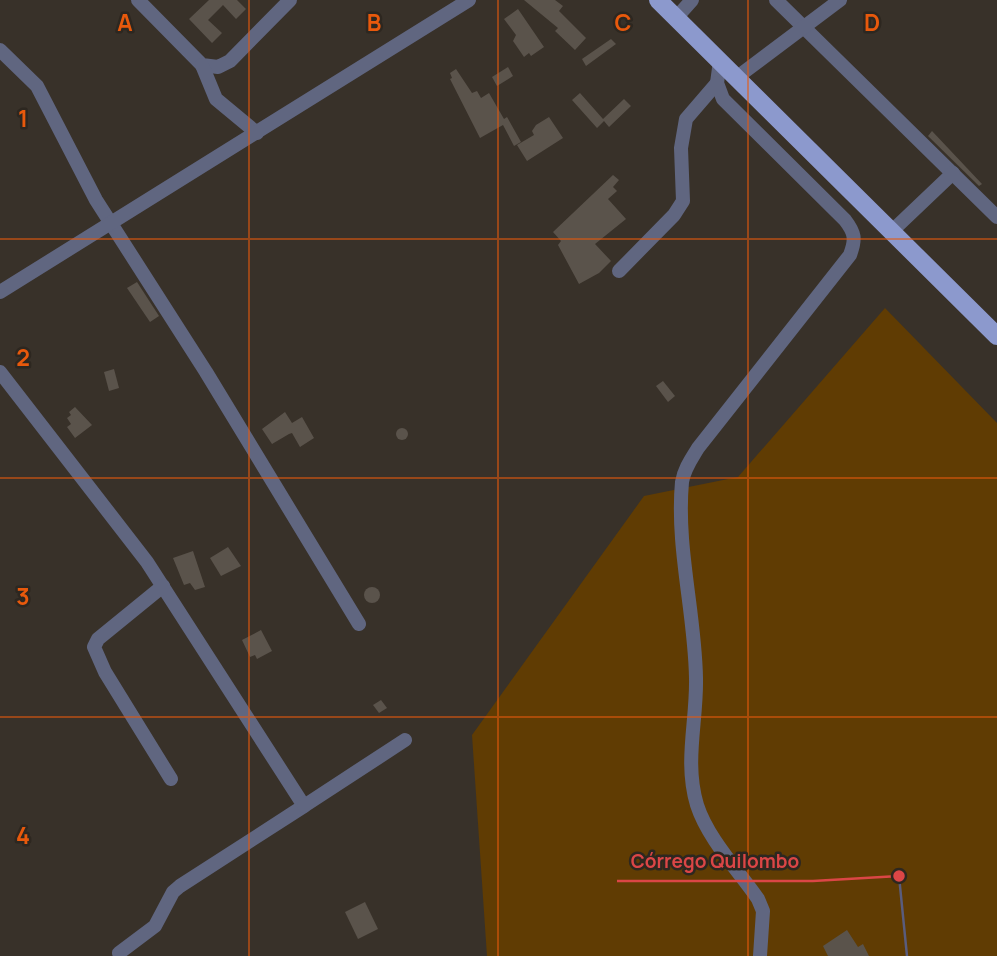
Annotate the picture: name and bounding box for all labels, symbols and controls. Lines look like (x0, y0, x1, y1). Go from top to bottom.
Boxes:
text: A (117, 6, 133, 38)
text: B (367, 6, 381, 38)
text: C (615, 6, 632, 38)
text: D (864, 6, 880, 38)
text: 1 (18, 102, 28, 134)
text: 2 (16, 341, 30, 373)
text: 3 (16, 580, 30, 612)
text: 4 (16, 819, 30, 851)
callout: Córrego Quilombo (617, 841, 813, 881)
text: Córrego Quilombo (631, 848, 799, 874)

